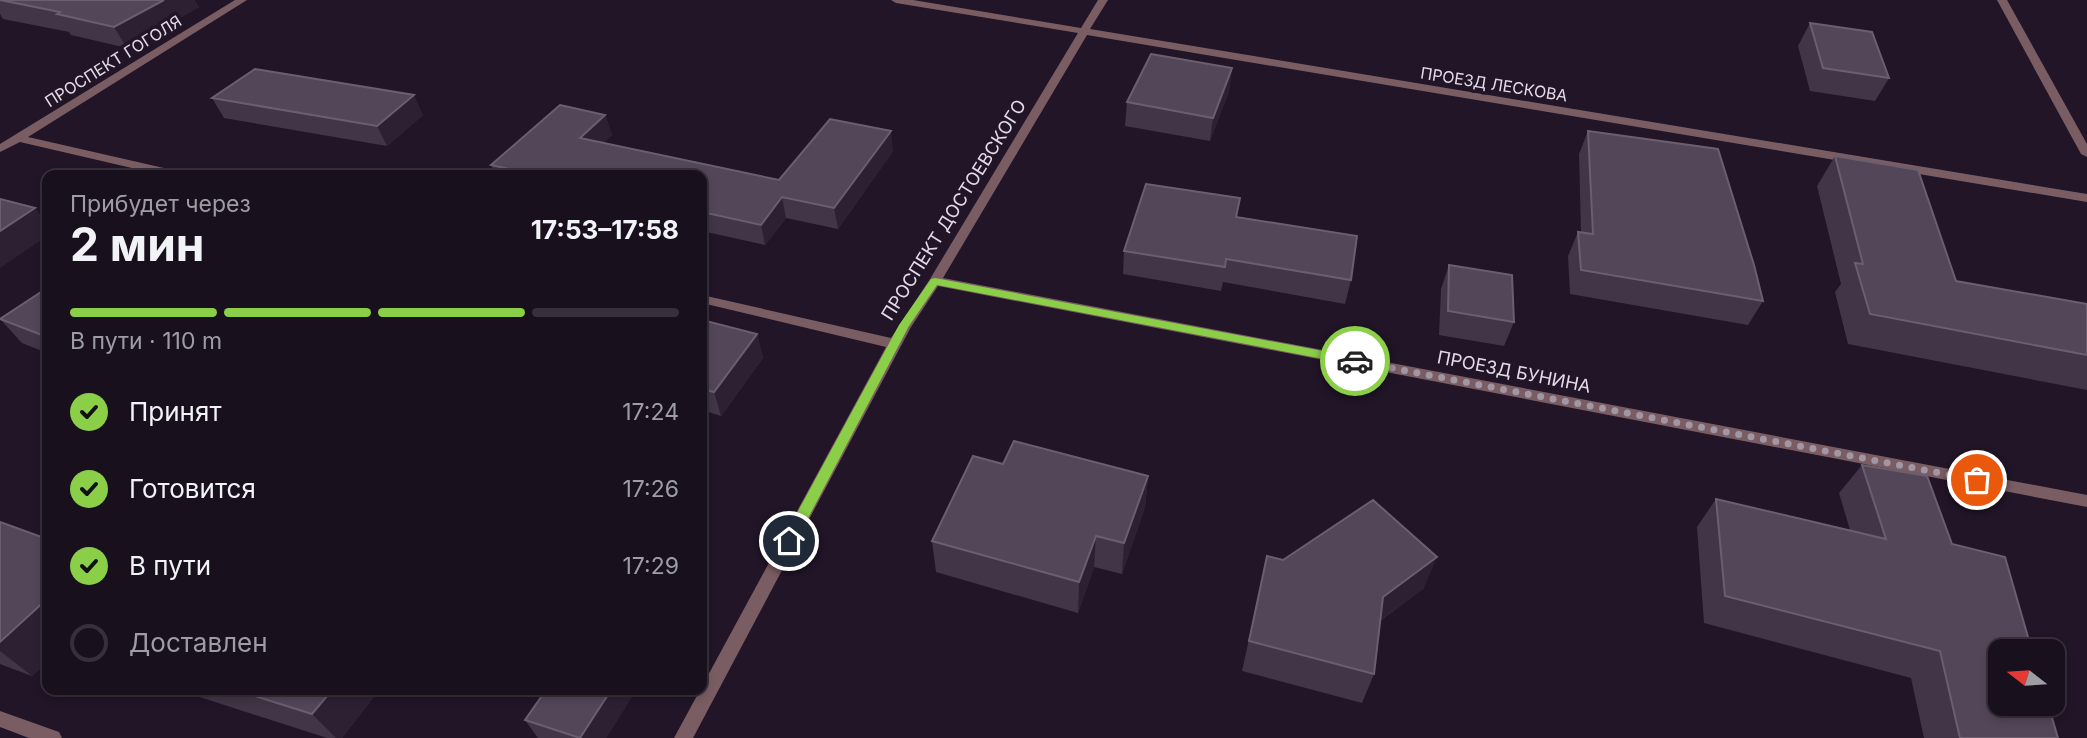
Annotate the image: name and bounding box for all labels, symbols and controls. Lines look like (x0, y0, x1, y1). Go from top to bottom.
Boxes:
street label: ПРОСПЕКТ ГОГОЛЯ (41, 11, 185, 111)
street label: ПРОЕЗД ЛЕСКОВА (1419, 62, 1569, 106)
street label: ПРОСПЕКТ ДОСТОЕВСКОГО (877, 96, 1030, 324)
text: Прибудет через (70, 190, 251, 218)
text: 17:53–17:58 (531, 214, 679, 245)
text: 2 мин (70, 216, 205, 272)
courier (1320, 326, 1390, 396)
text: В пути · 110 m (70, 327, 222, 355)
icon: car (1336, 342, 1374, 380)
street label: ПРОЕЗД БУНИНА (1435, 346, 1593, 397)
icon: check (70, 393, 108, 431)
text: Принят (129, 396, 222, 427)
text: 17:24 (622, 398, 679, 426)
pin (1947, 450, 2007, 510)
icon: bag (1958, 461, 1996, 499)
icon: check (70, 470, 108, 508)
text: Готовится (129, 473, 256, 504)
text: 17:26 (622, 475, 679, 503)
pin (759, 511, 819, 571)
icon: home (770, 522, 808, 560)
icon: check (70, 547, 108, 585)
text: В пути (129, 550, 211, 581)
text: 17:29 (622, 552, 679, 580)
text: Доставлен (129, 627, 268, 658)
north arrow (1988, 639, 2065, 716)
map controls (1988, 639, 2065, 716)

